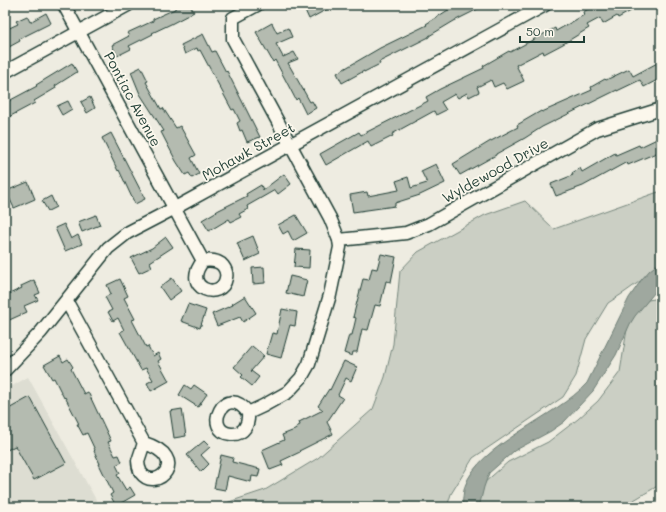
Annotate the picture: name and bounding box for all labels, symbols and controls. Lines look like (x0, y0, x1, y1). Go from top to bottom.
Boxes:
scale bar (520, 18, 584, 44)
text: 50 m (526, 23, 554, 39)
street label: Pontiac Avenue (100, 48, 166, 150)
street label: Mohawk Street (198, 118, 298, 184)
street label: Wyldewood Drive (439, 133, 551, 207)

